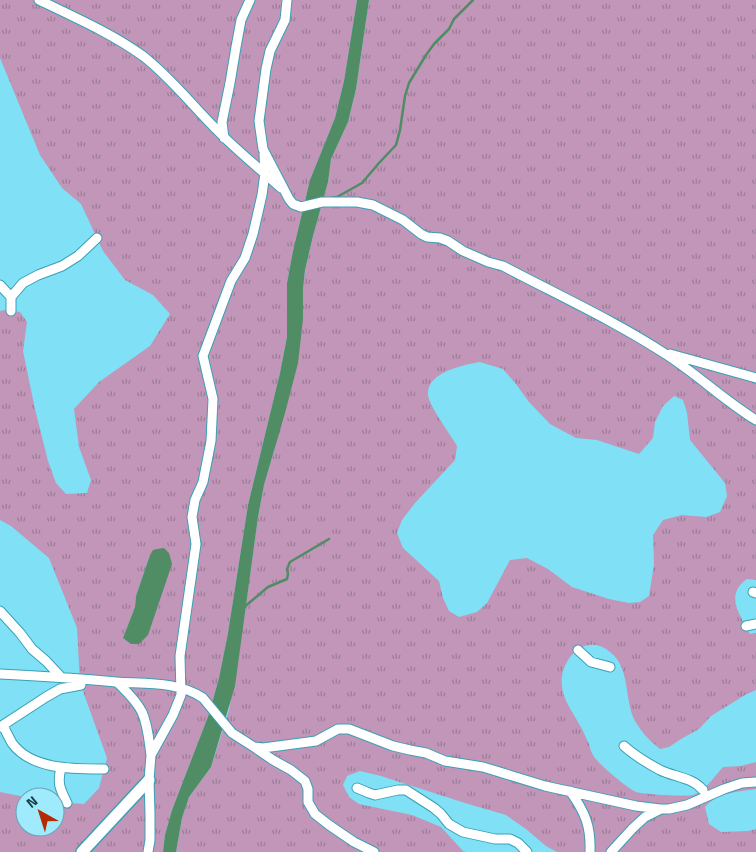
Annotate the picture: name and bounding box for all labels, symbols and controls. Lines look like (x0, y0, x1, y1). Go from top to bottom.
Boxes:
north arrow (15, 787, 65, 837)
text: N (21, 790, 42, 813)

